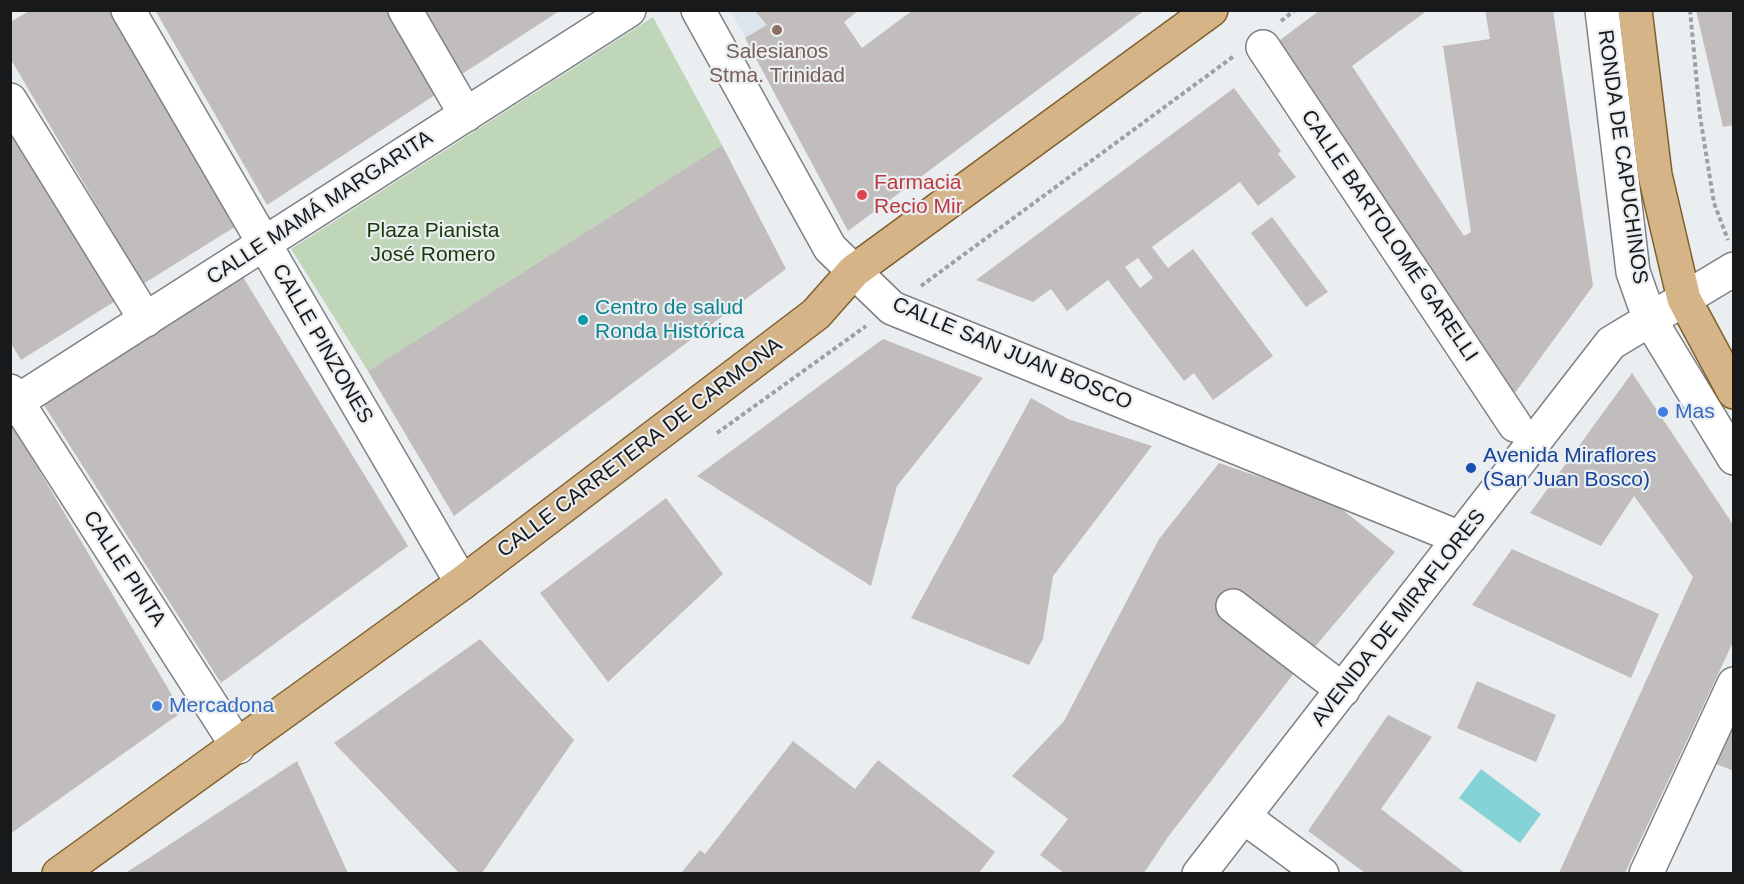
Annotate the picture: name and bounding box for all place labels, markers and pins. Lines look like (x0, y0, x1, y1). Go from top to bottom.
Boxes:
marker: Salesianos Stma. Trinidad (770, 23, 784, 37)
place label: Salesianos Stma. Trinidad (709, 39, 845, 89)
place label: Farmacia Recio Mir (874, 170, 963, 220)
marker: Farmacia Recio Mir (855, 188, 869, 202)
place label: Centro de salud Ronda Histórica (595, 295, 744, 345)
marker: Centro de salud Ronda Histórica (576, 313, 590, 327)
place label: Mas (1675, 399, 1715, 425)
marker: Mas (1656, 405, 1670, 419)
place label: Avenida Miraflores (San Juan Bosco) (1483, 443, 1657, 493)
marker: Avenida Miraflores (San Juan Bosco) (1464, 461, 1478, 475)
place label: Mercadona (169, 693, 274, 719)
marker: Mercadona (150, 699, 164, 713)

